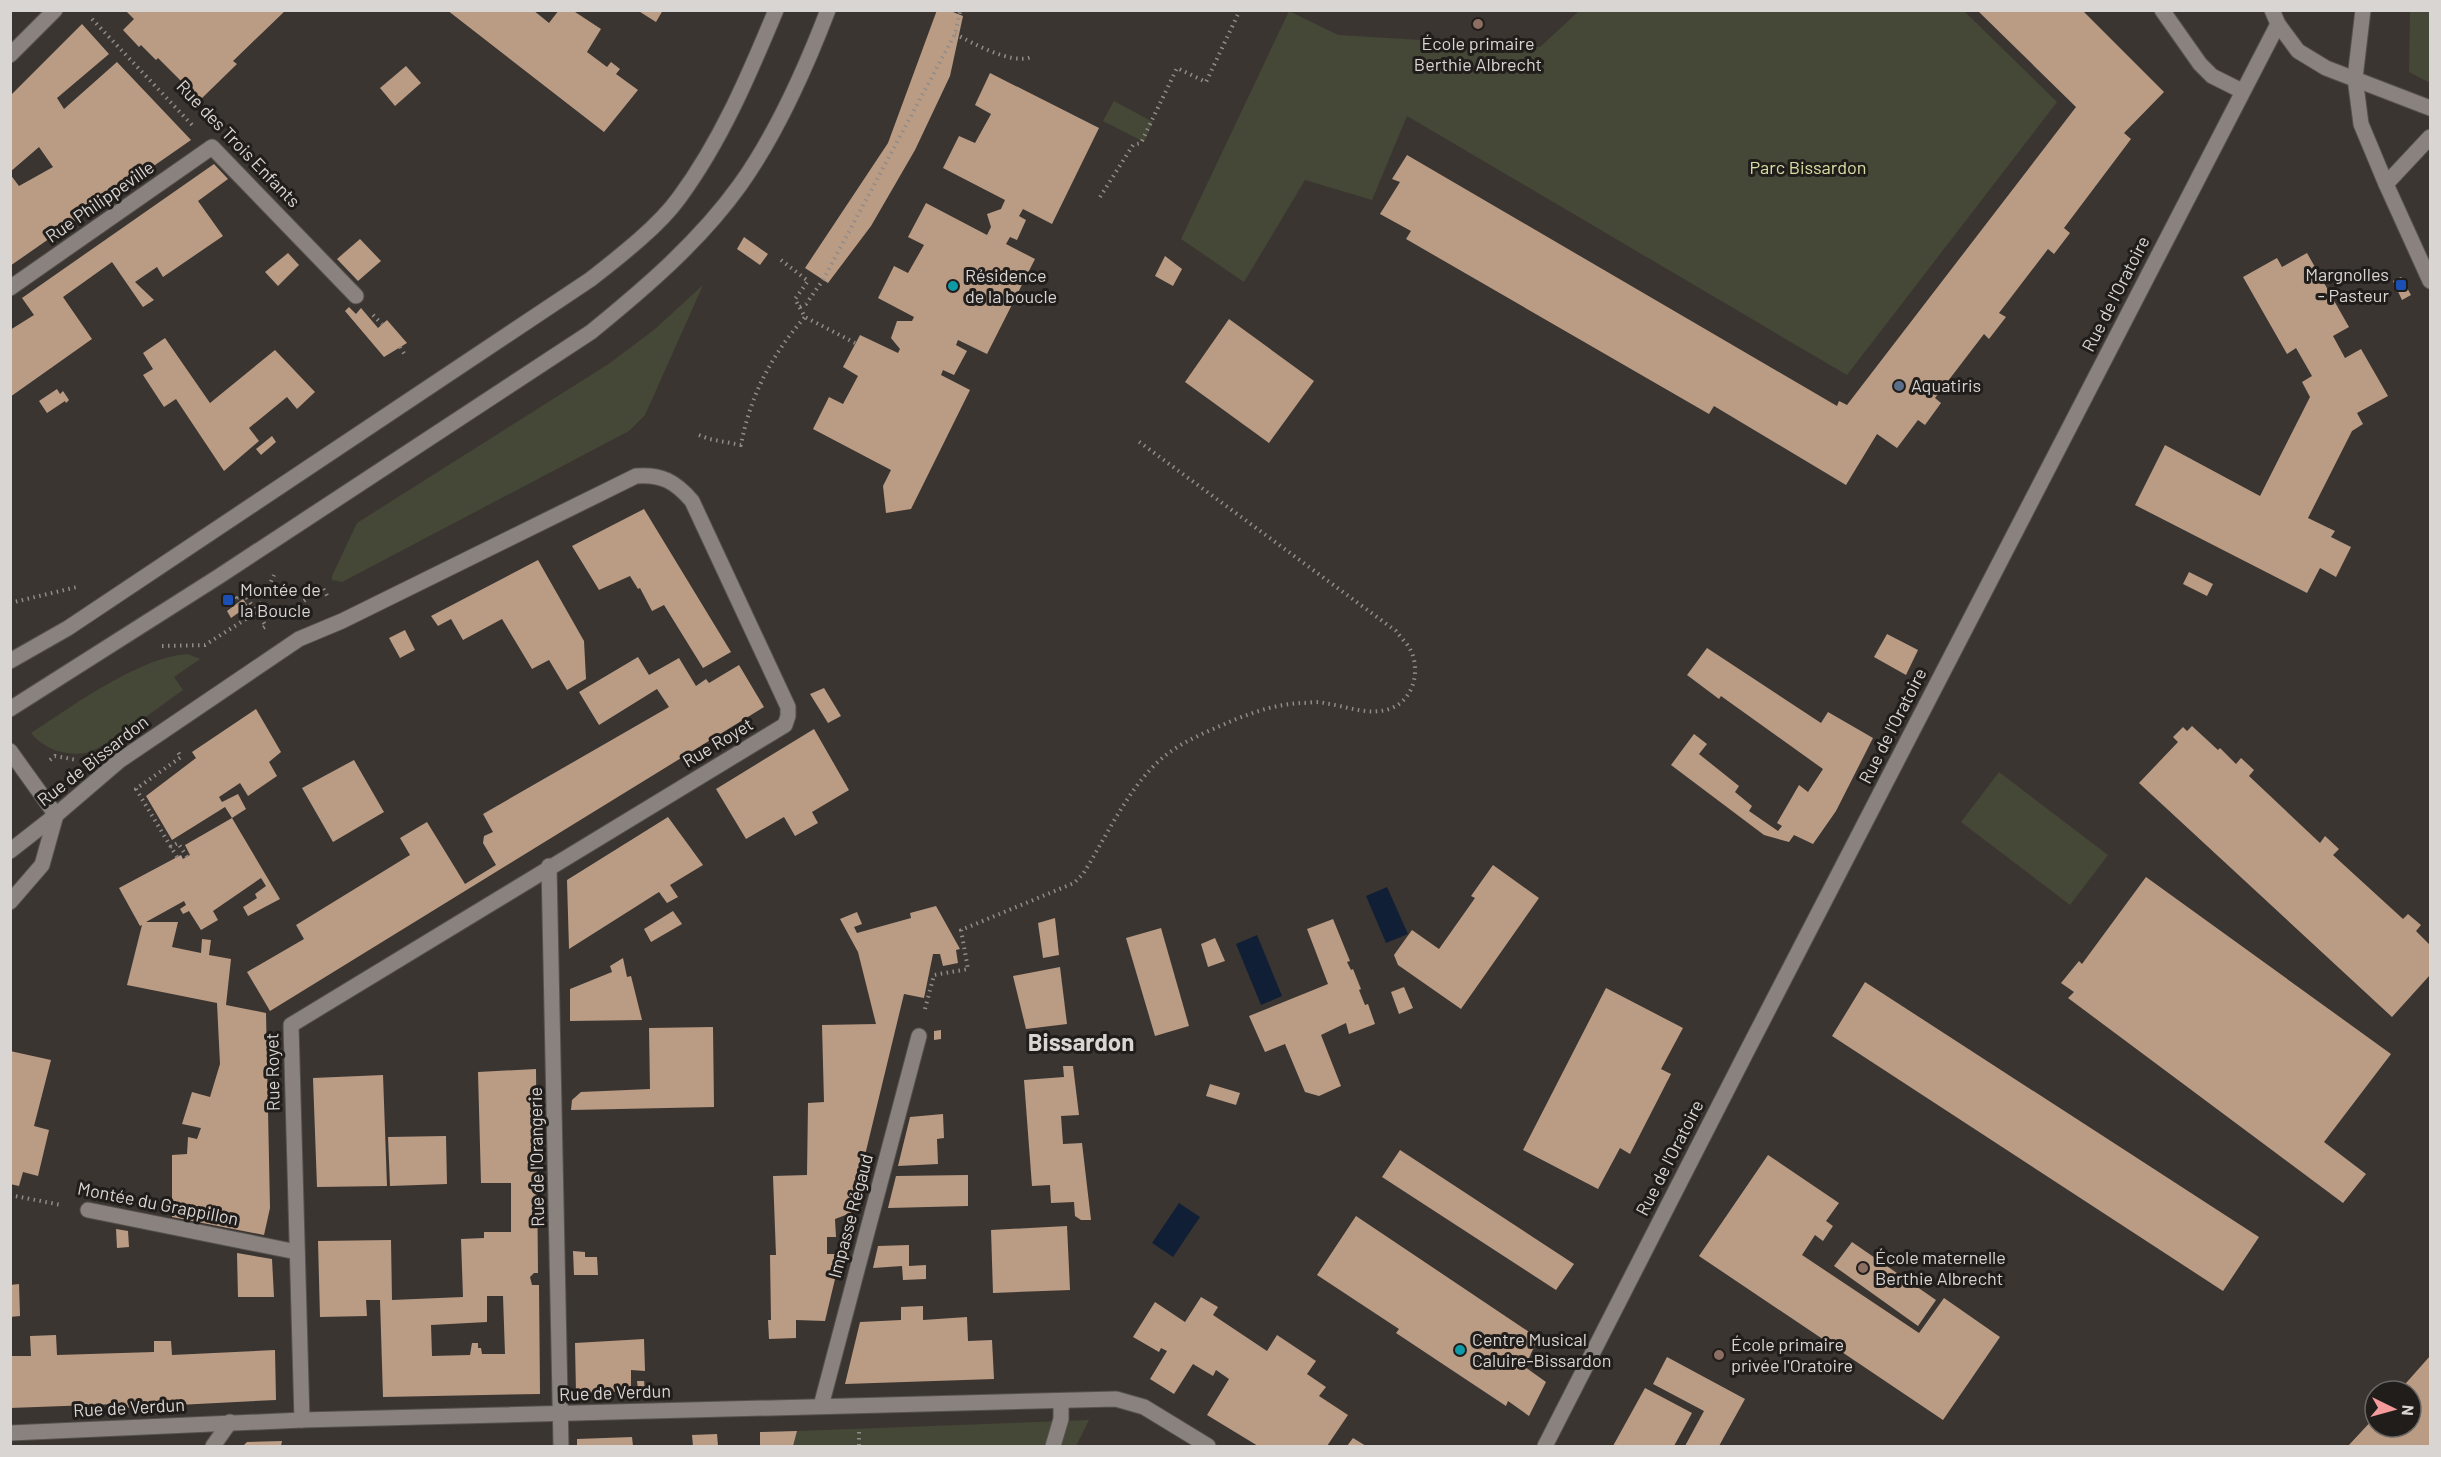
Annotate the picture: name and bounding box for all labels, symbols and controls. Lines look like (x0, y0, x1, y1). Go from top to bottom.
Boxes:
marker: École primaire Berthie Albrecht (1471, 17, 1485, 31)
place label: École primaire Berthie Albrecht (1414, 32, 1542, 75)
street label: Rue des Trois Enfants (172, 75, 305, 212)
street label: Rue Philippeville (41, 156, 158, 247)
park label: Parc Bissardon (1749, 156, 1867, 178)
street label: Rue de l'Oratoire (2076, 232, 2154, 355)
place label: Margnolles - Pasteur (2305, 263, 2389, 306)
place label: Résidence de la boucle (965, 264, 1057, 307)
marker: Margnolles - Pasteur (2394, 278, 2408, 292)
marker: Résidence de la boucle (946, 279, 960, 293)
place label: Aquatiris (1911, 374, 1981, 396)
marker: Aquatiris (1892, 379, 1906, 393)
place label: Montée de la Boucle (240, 578, 321, 621)
marker: Montée de la Boucle (221, 593, 235, 607)
street label: Rue de l'Oratoire (1853, 664, 1931, 787)
street label: Rue de Bissardon (32, 710, 152, 810)
street label: Rue Royet (678, 713, 757, 772)
district label: Bissardon (1028, 1027, 1134, 1056)
street label: Rue Royet (260, 1033, 284, 1111)
street label: Rue de l'Orangerie (524, 1087, 548, 1227)
street label: Rue de l'Oratoire (1630, 1096, 1708, 1219)
street label: Impasse Régaud (823, 1151, 877, 1280)
street label: Montée du Grappillon (76, 1177, 241, 1229)
place label: École maternelle Berthie Albrecht (1875, 1246, 2006, 1289)
marker: École maternelle Berthie Albrecht (1856, 1261, 1870, 1275)
place label: Centre Musical Caluire-Bissardon (1472, 1328, 1611, 1371)
place label: École primaire privée l'Oratoire (1731, 1333, 1853, 1376)
marker: Centre Musical Caluire-Bissardon (1453, 1343, 1467, 1357)
marker: École primaire privée l'Oratoire (1712, 1348, 1726, 1362)
street label: Rue de Verdun (559, 1379, 671, 1405)
north arrow (2363, 1379, 2423, 1439)
street label: Rue de Verdun (73, 1393, 185, 1421)
text: N (2399, 1404, 2418, 1416)

